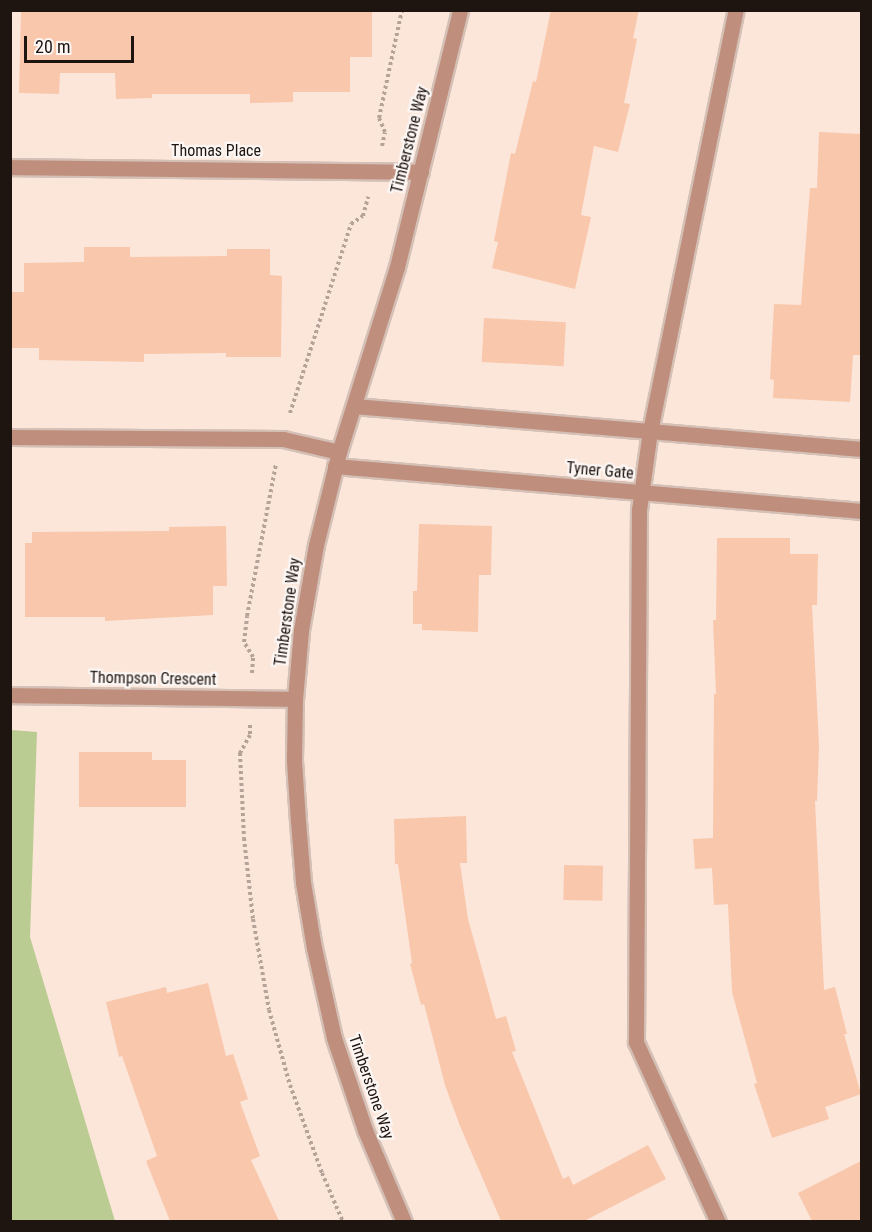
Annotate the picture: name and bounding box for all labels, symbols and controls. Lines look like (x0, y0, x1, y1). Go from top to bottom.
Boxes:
scale bar (27, 24, 136, 62)
text: 20 m (35, 36, 70, 57)
street label: Timberstone Way (387, 85, 433, 195)
street label: Thomas Place (171, 141, 261, 161)
street label: Tyner Gate (566, 458, 634, 484)
street label: Timberstone Way (271, 557, 305, 667)
street label: Thompson Crescent (89, 668, 217, 690)
street label: Timberstone Way (344, 1032, 398, 1142)

